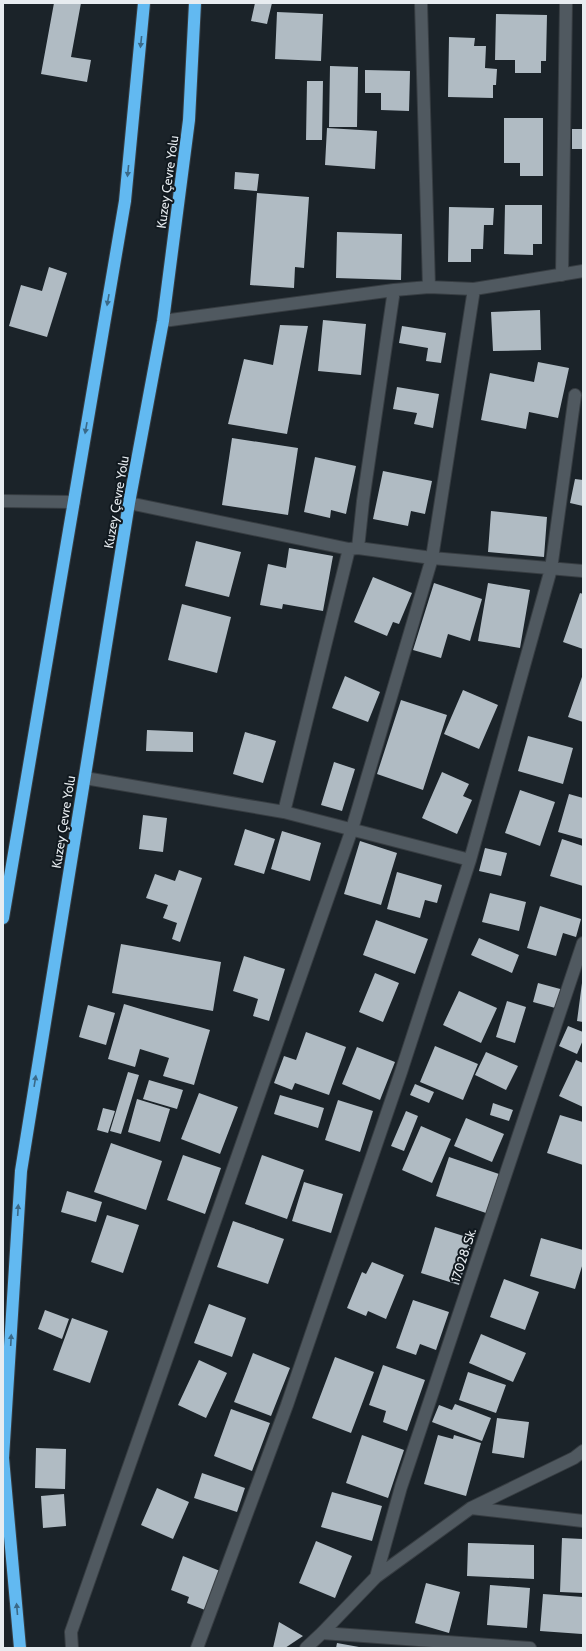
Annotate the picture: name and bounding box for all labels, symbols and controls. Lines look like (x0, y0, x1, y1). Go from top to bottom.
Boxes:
one-way arrow (137, 36, 144, 48)
street label: Kuzey Çevre Yolu (153, 134, 181, 229)
one-way arrow (125, 165, 131, 177)
one-way arrow (105, 294, 111, 306)
one-way arrow (83, 422, 89, 434)
street label: Kuzey Çevre Yolu (100, 454, 132, 549)
street label: Kuzey Çevre Yolu (48, 774, 78, 869)
one-way arrow (33, 1075, 39, 1088)
one-way arrow (15, 1204, 22, 1216)
street label: 17028. Sk. (447, 1226, 479, 1284)
one-way arrow (7, 1334, 14, 1346)
one-way arrow (13, 1603, 20, 1615)

